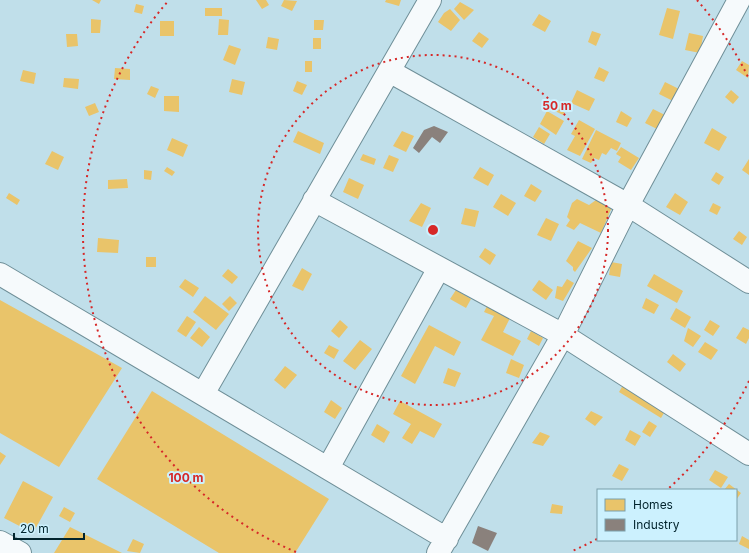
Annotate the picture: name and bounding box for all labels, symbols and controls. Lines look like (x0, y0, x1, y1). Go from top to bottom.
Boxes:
text: 50 m (542, 98, 572, 113)
centre of rings (426, 223, 440, 237)
text: 100 m (168, 470, 204, 485)
legend (597, 489, 737, 541)
text: Homes (633, 497, 673, 512)
scale bar (14, 515, 84, 541)
text: Industry (633, 517, 680, 532)
text: 20 m (20, 521, 49, 536)

